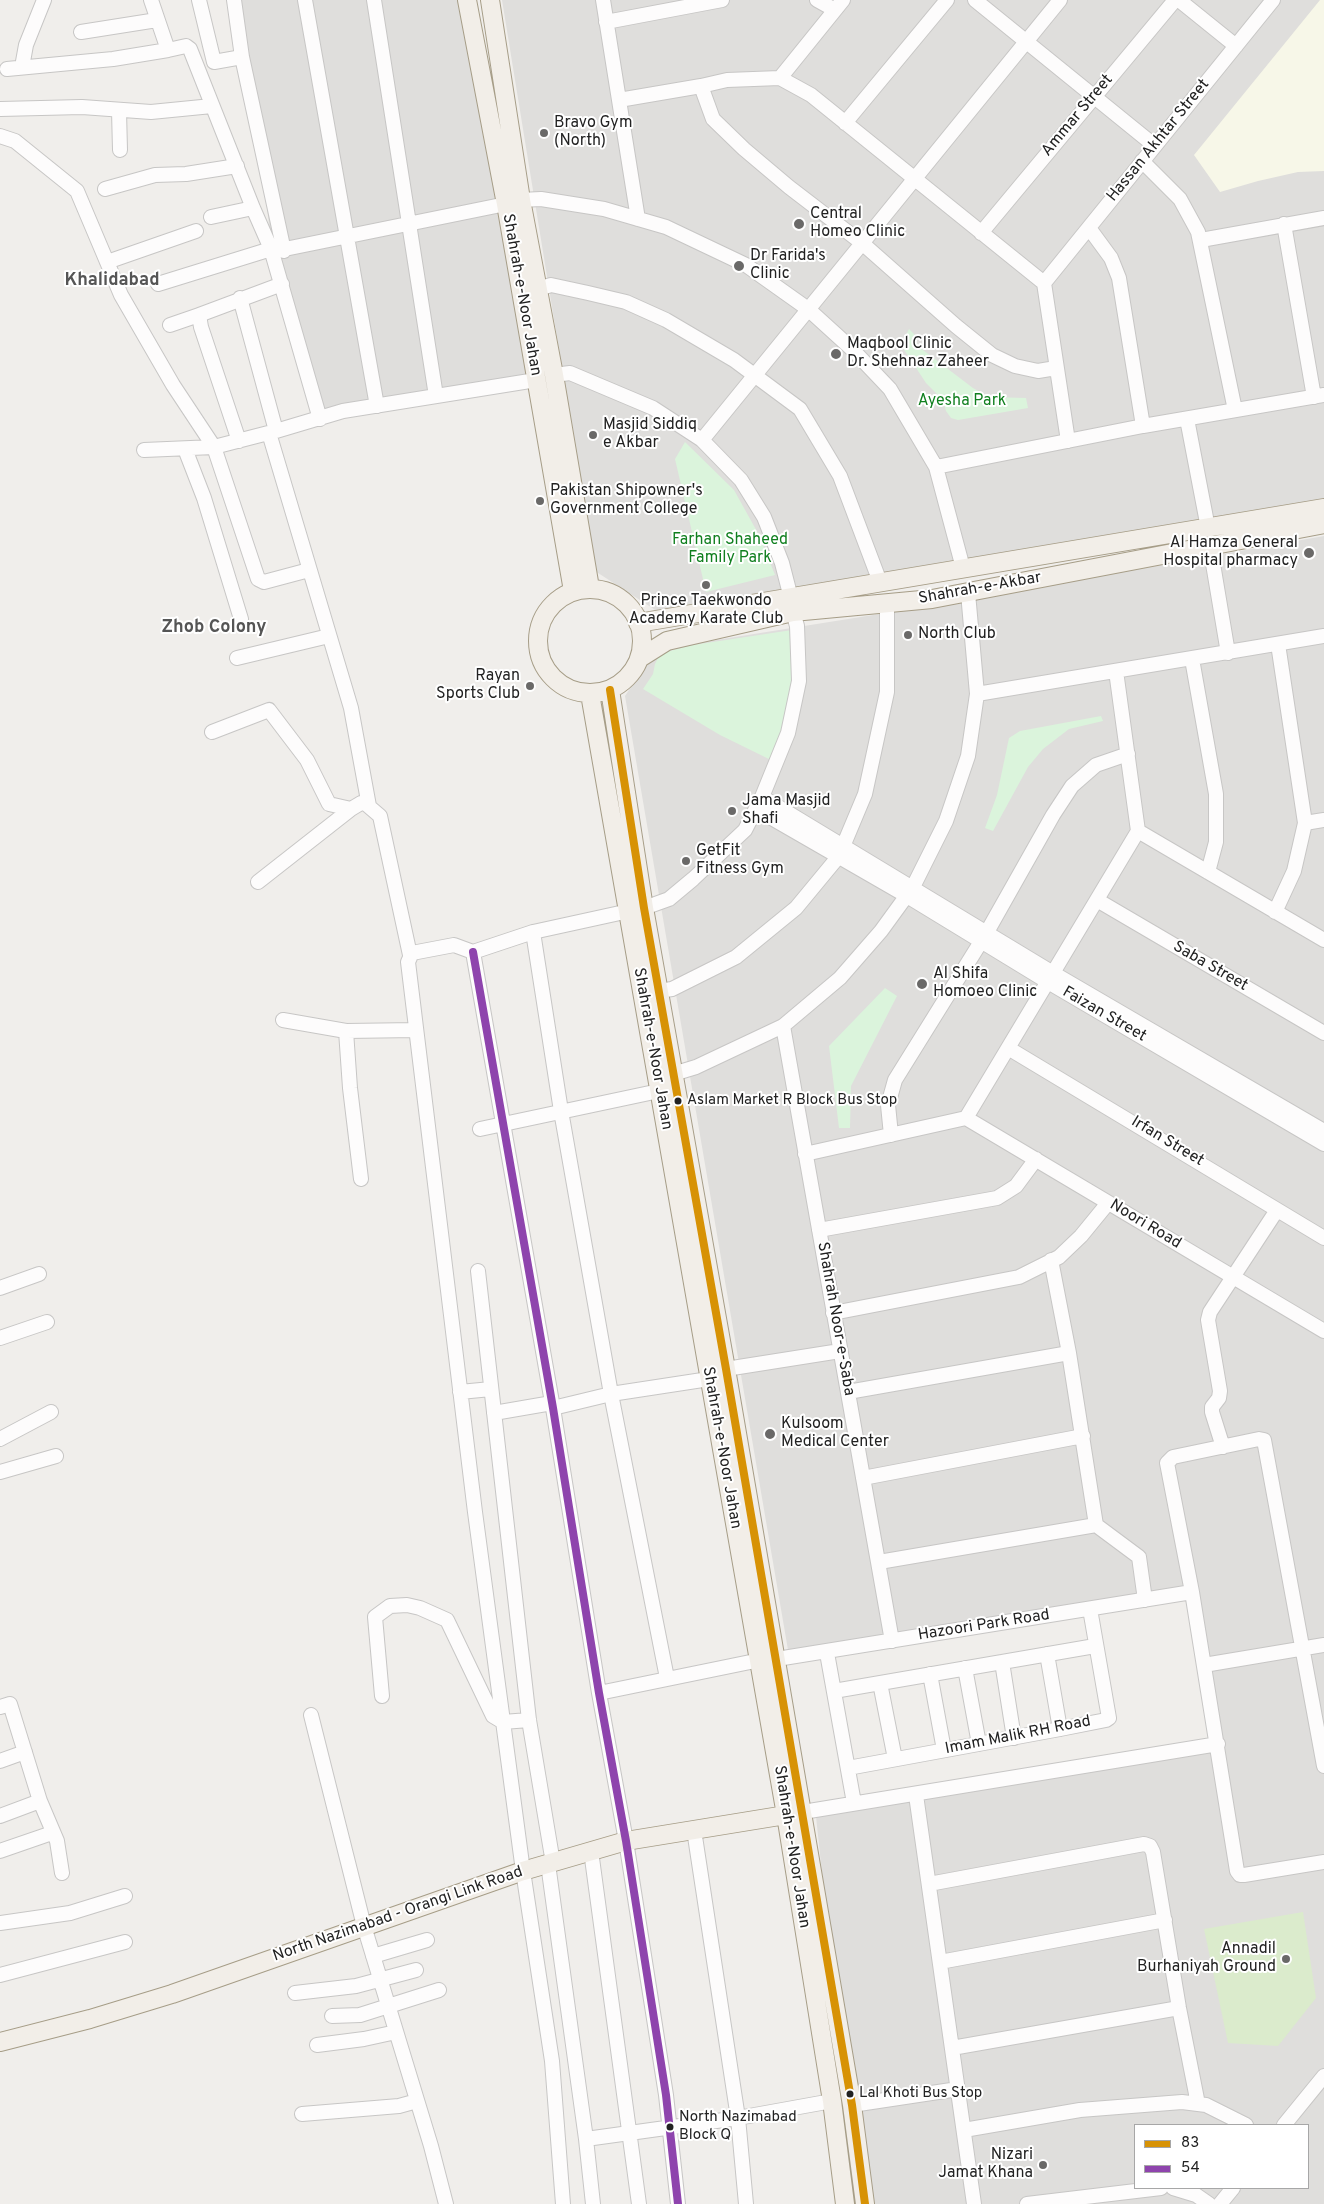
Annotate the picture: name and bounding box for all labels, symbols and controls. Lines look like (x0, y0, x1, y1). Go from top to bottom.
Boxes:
street label: Ammar Street (1038, 71, 1118, 161)
street label: Hassan Akhtar Street (1104, 76, 1214, 206)
place label: Bravo Gym (North) (554, 114, 632, 152)
marker: Bravo Gym (North) (538, 127, 550, 139)
place label: Central Homeo Clinic (810, 205, 905, 243)
street label: Shahrah-e-Noor Jahan (497, 212, 545, 378)
marker: Central Homeo Clinic (792, 217, 806, 231)
place label: Dr Farida's Clinic (750, 247, 826, 285)
marker: Dr Farida's Clinic (732, 259, 746, 273)
district label: Khalidabad (64, 270, 160, 292)
place label: Maqbool Clinic Dr. Shehnaz Zaheer (847, 335, 989, 373)
marker: Maqbool Clinic Dr. Shehnaz Zaheer (829, 347, 843, 361)
park label: Ayesha Park (918, 392, 1006, 412)
place label: Masjid Siddiq e Akbar (603, 416, 697, 454)
marker: Masjid Siddiq e Akbar (587, 429, 599, 441)
place label: Pakistan Shipowner's Government College (550, 482, 703, 520)
marker: Pakistan Shipowner's Government College (534, 495, 546, 507)
park label: Farhan Shaheed Family Park (672, 531, 788, 569)
place label: Al Hamza General Hospital pharmacy (1163, 534, 1298, 572)
marker: Al Hamza General Hospital pharmacy (1302, 546, 1316, 560)
street label: Shahrah-e-Akbar (917, 569, 1043, 609)
marker: Prince Taekwondo Academy Karate Club (700, 579, 712, 591)
place label: Prince Taekwondo Academy Karate Club (629, 592, 783, 630)
district label: Zhob Colony (162, 617, 266, 639)
place label: North Club (918, 625, 996, 645)
marker: North Club (902, 629, 914, 641)
place label: Rayan Sports Club (436, 667, 520, 705)
marker: Rayan Sports Club (524, 680, 536, 692)
place label: Jama Masjid Shafi (742, 792, 831, 830)
marker: Jama Masjid Shafi (726, 805, 738, 817)
place label: GetFit Fitness Gym (696, 842, 784, 880)
marker: GetFit Fitness Gym (680, 855, 692, 867)
street label: Saba Street (1169, 938, 1251, 996)
place label: Al Shifa Homoeo Clinic (933, 965, 1037, 1003)
street label: Shahrah-e-Noor Jahan (628, 966, 676, 1132)
marker: Al Shifa Homoeo Clinic (915, 977, 929, 991)
street label: Faizan Street (1059, 983, 1149, 1047)
place label: Aslam Market R Block Bus Stop (687, 1092, 897, 1110)
marker: Aslam Market R Block Bus Stop (673, 1096, 683, 1106)
street label: Irfan Street (1127, 1113, 1207, 1171)
street label: Noori Road (1106, 1196, 1184, 1254)
street label: Shahrah Noor-e-Saba (812, 1241, 858, 1397)
street label: Shahrah-e-Noor Jahan (697, 1365, 745, 1531)
place label: Kulsoom Medical Center (781, 1415, 889, 1453)
marker: Kulsoom Medical Center (763, 1427, 777, 1441)
street label: Hazoori Park Road (917, 1606, 1051, 1646)
street label: Imam Malik RH Road (944, 1712, 1092, 1760)
street label: Shahrah-e-Noor Jahan (769, 1764, 813, 1930)
street label: North Nazimabad - Orangi Link Road (271, 1863, 525, 1967)
place label: Annadil Burhaniyah Ground (1137, 1940, 1276, 1978)
marker: Annadil Burhaniyah Ground (1280, 1953, 1292, 1965)
place label: Lal Khoti Bus Stop (859, 2085, 982, 2103)
marker: Lal Khoti Bus Stop (845, 2089, 855, 2099)
place label: North Nazimabad Block Q (679, 2109, 797, 2144)
marker: North Nazimabad Block Q (665, 2122, 675, 2132)
legend (1134, 2124, 1309, 2189)
text: 83 (1181, 2134, 1199, 2153)
place label: Nizari Jamat Khana (938, 2146, 1033, 2184)
marker: Nizari Jamat Khana (1037, 2159, 1049, 2171)
text: 54 (1181, 2159, 1200, 2178)

